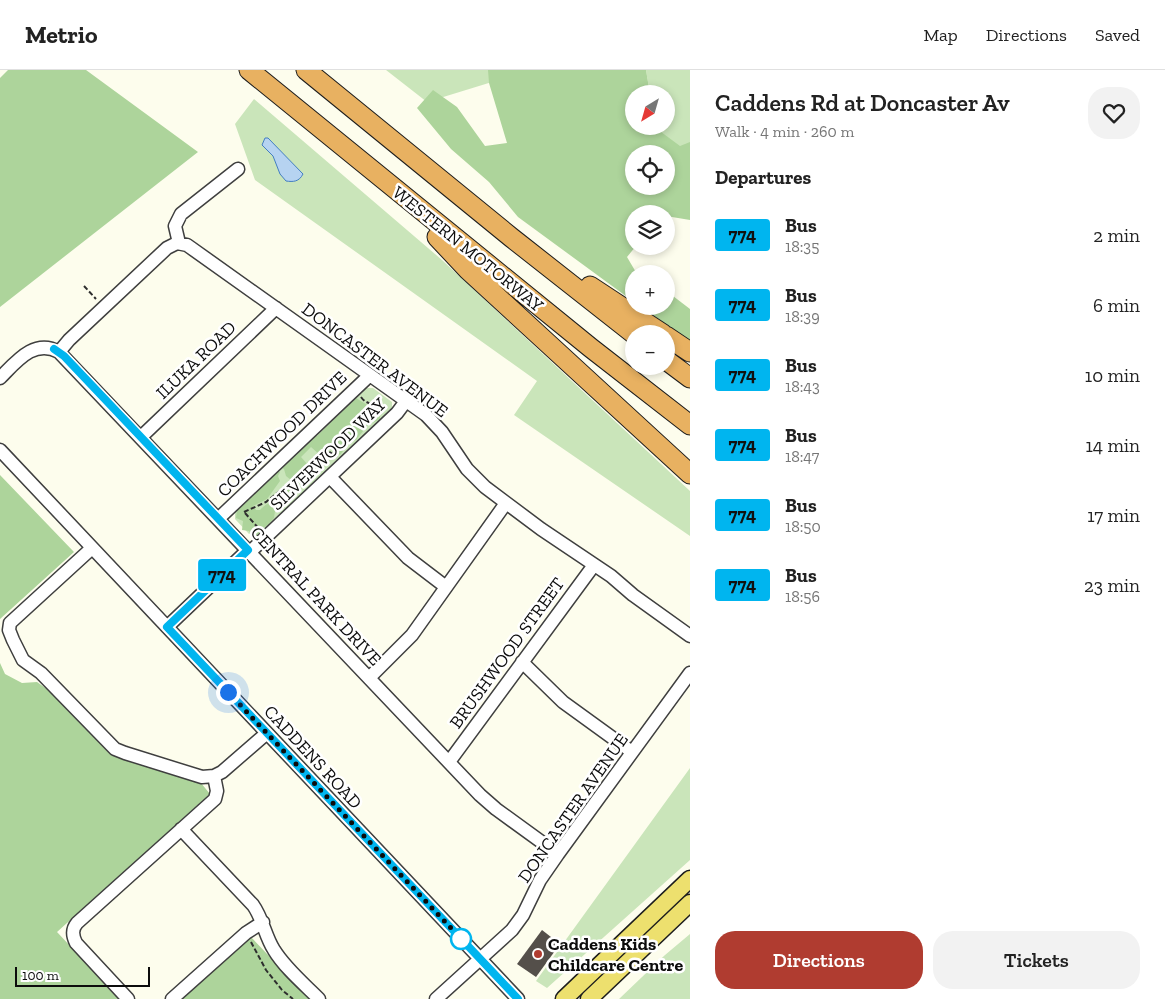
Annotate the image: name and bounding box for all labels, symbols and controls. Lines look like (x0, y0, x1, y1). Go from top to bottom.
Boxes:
text: Metrio (25, 20, 98, 49)
text: Map (923, 24, 958, 46)
text: Directions (986, 24, 1067, 46)
text: Saved (1095, 24, 1140, 46)
north arrow (625, 85, 675, 135)
map controls (625, 85, 675, 375)
button: heart (1088, 87, 1140, 139)
text: Caddens Rd at Doncaster Av (715, 88, 1010, 117)
text: Walk · 4 min · 260 m (715, 122, 854, 141)
button: locate (625, 145, 675, 195)
text: Departures (715, 166, 811, 189)
street label: WESTERN MOTORWAY (388, 181, 548, 317)
button: layers (625, 205, 675, 255)
text: Bus (785, 214, 817, 237)
text: 774 (729, 224, 756, 246)
text: 2 min (1093, 224, 1140, 247)
text: 18:35 (785, 237, 819, 256)
button: + (625, 265, 675, 315)
text: Bus (785, 284, 817, 307)
text: 774 (729, 294, 756, 316)
text: 6 min (1093, 294, 1140, 317)
street label: DONCASTER AVENUE (298, 298, 452, 422)
text: 18:39 (785, 307, 820, 326)
street label: ILUKA ROAD (151, 316, 241, 404)
button: − (625, 325, 675, 375)
text: Bus (785, 354, 817, 377)
text: 774 (729, 364, 756, 386)
text: 10 min (1085, 364, 1140, 387)
street label: COACHWOOD DRIVE (213, 367, 351, 501)
text: 18:43 (785, 377, 820, 396)
street label: SILVERWOOD WAY (265, 393, 391, 515)
text: Bus (785, 424, 817, 447)
text: 774 (729, 434, 756, 456)
text: 14 min (1086, 434, 1140, 457)
text: 18:47 (785, 447, 819, 466)
text: Bus (785, 494, 817, 517)
text: 774 (729, 504, 756, 526)
text: 17 min (1087, 504, 1140, 527)
text: 18:50 (785, 517, 821, 536)
street label: CENTRAL PARK DRIVE (246, 522, 386, 670)
line badge: 774 (193, 559, 251, 591)
text: 774 (208, 564, 236, 586)
text: Bus (785, 564, 817, 587)
street label: BRUSHWOOD STREET (445, 573, 569, 733)
text: 774 (729, 574, 756, 596)
text: 23 min (1084, 574, 1140, 597)
text: 18:56 (785, 587, 820, 606)
your location (216, 680, 241, 705)
street label: CADDENS ROAD (259, 701, 367, 813)
street label: DONCASTER AVENUE (513, 729, 633, 887)
unlabelled marker (450, 928, 472, 950)
button: Directions (715, 931, 923, 989)
button: Tickets (933, 931, 1140, 989)
place label: Caddens Kids Childcare Centre (548, 933, 683, 976)
marker: Caddens Kids Childcare Centre (532, 948, 544, 960)
scale bar (15, 964, 150, 987)
text: 100 m (22, 967, 59, 984)

